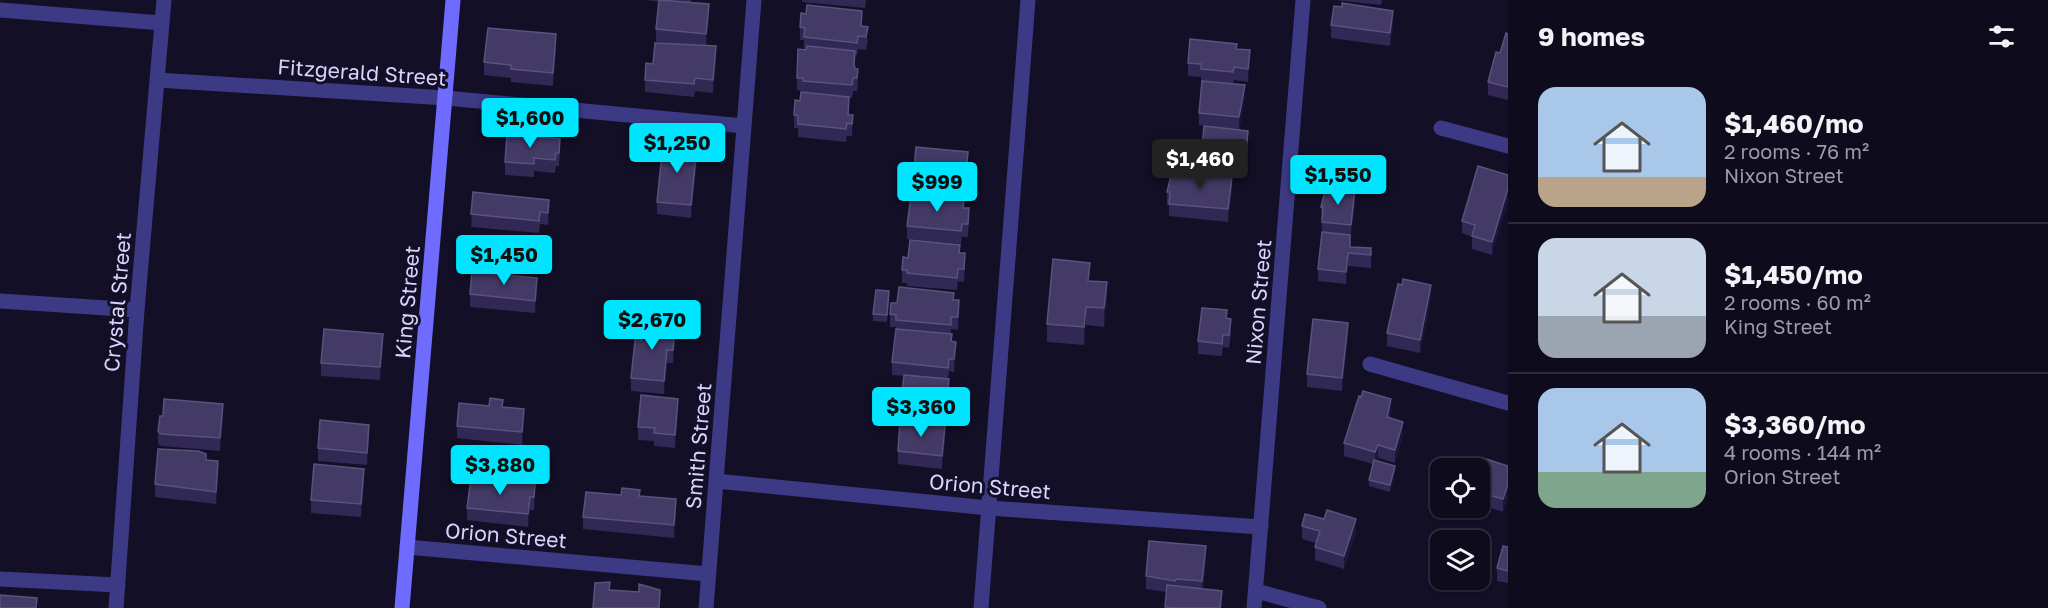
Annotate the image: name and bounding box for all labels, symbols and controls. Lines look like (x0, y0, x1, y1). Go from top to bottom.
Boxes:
icon: filters (1985, 20, 2018, 53)
text: 9 homes (1538, 21, 1645, 52)
street label: Fitzgerald Street (277, 53, 447, 91)
pin: $1,600 (481, 98, 579, 149)
text: $1,600 (496, 105, 564, 129)
text: $1,460/mo (1724, 108, 1864, 139)
icon: home (1586, 111, 1658, 183)
pin: $1,250 (628, 123, 726, 174)
text: $1,250 (643, 130, 711, 154)
pin: $1,460 (1151, 139, 1249, 190)
text: 2 rooms · 76 m² (1724, 139, 1869, 163)
text: $1,460 (1166, 146, 1234, 170)
pin: $1,550 (1289, 155, 1387, 206)
pin: $999 (901, 162, 973, 213)
text: $1,550 (1304, 162, 1372, 186)
text: Nixon Street (1724, 163, 1844, 187)
text: $999 (911, 169, 963, 193)
street label: Crystal Street (98, 231, 136, 373)
pin: $1,450 (455, 235, 553, 286)
street label: Nixon Street (1240, 238, 1276, 366)
text: $1,450 (470, 242, 538, 266)
street label: King Street (389, 244, 425, 360)
text: $1,450/mo (1724, 259, 1863, 290)
icon: home (1586, 262, 1658, 334)
text: 2 rooms · 60 m² (1724, 290, 1871, 314)
pin: $2,670 (603, 300, 701, 351)
text: $2,670 (618, 307, 686, 331)
text: King Street (1724, 314, 1832, 338)
street label: Smith Street (680, 382, 716, 510)
pin: $3,360 (872, 387, 970, 438)
text: $3,360 (886, 394, 956, 418)
text: $3,360/mo (1724, 409, 1866, 440)
icon: home (1586, 412, 1658, 484)
text: 4 rooms · 144 m² (1724, 440, 1881, 464)
pin: $3,880 (451, 445, 549, 496)
text: $3,880 (465, 452, 535, 476)
map controls (1430, 458, 1490, 590)
button: locate (1430, 458, 1490, 518)
text: Orion Street (1724, 464, 1840, 488)
street label: Orion Street (928, 468, 1052, 504)
street label: Orion Street (444, 517, 568, 553)
button: layers (1430, 530, 1490, 590)

